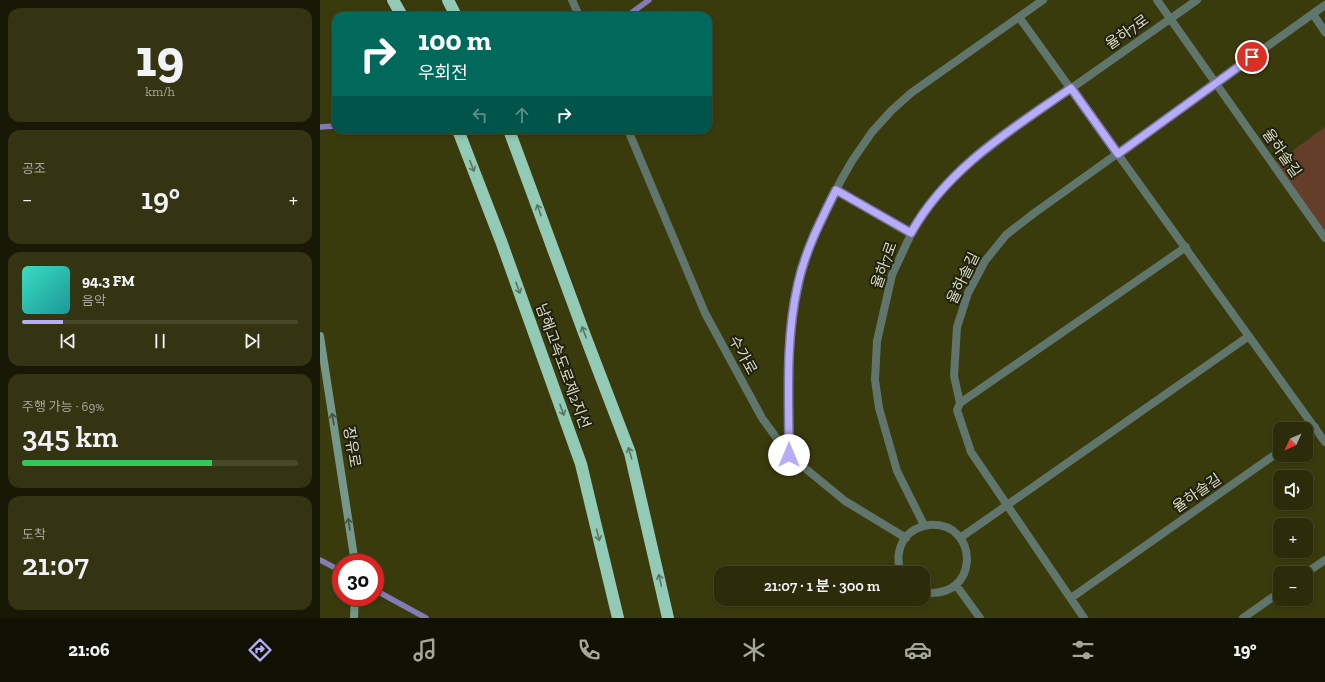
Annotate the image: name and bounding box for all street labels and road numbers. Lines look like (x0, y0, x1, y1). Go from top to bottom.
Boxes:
street label: 율하7로 (1102, 11, 1152, 53)
street label: 율하솔길 (1259, 125, 1305, 181)
street label: 율하7로 (867, 239, 901, 291)
street label: 율하솔길 (943, 249, 983, 307)
street label: 남해고속도로제2지선 (532, 301, 594, 431)
street label: 수가로 (725, 333, 761, 377)
street label: 장유로 (340, 425, 364, 469)
street label: 율하솔길 (1169, 470, 1225, 516)

